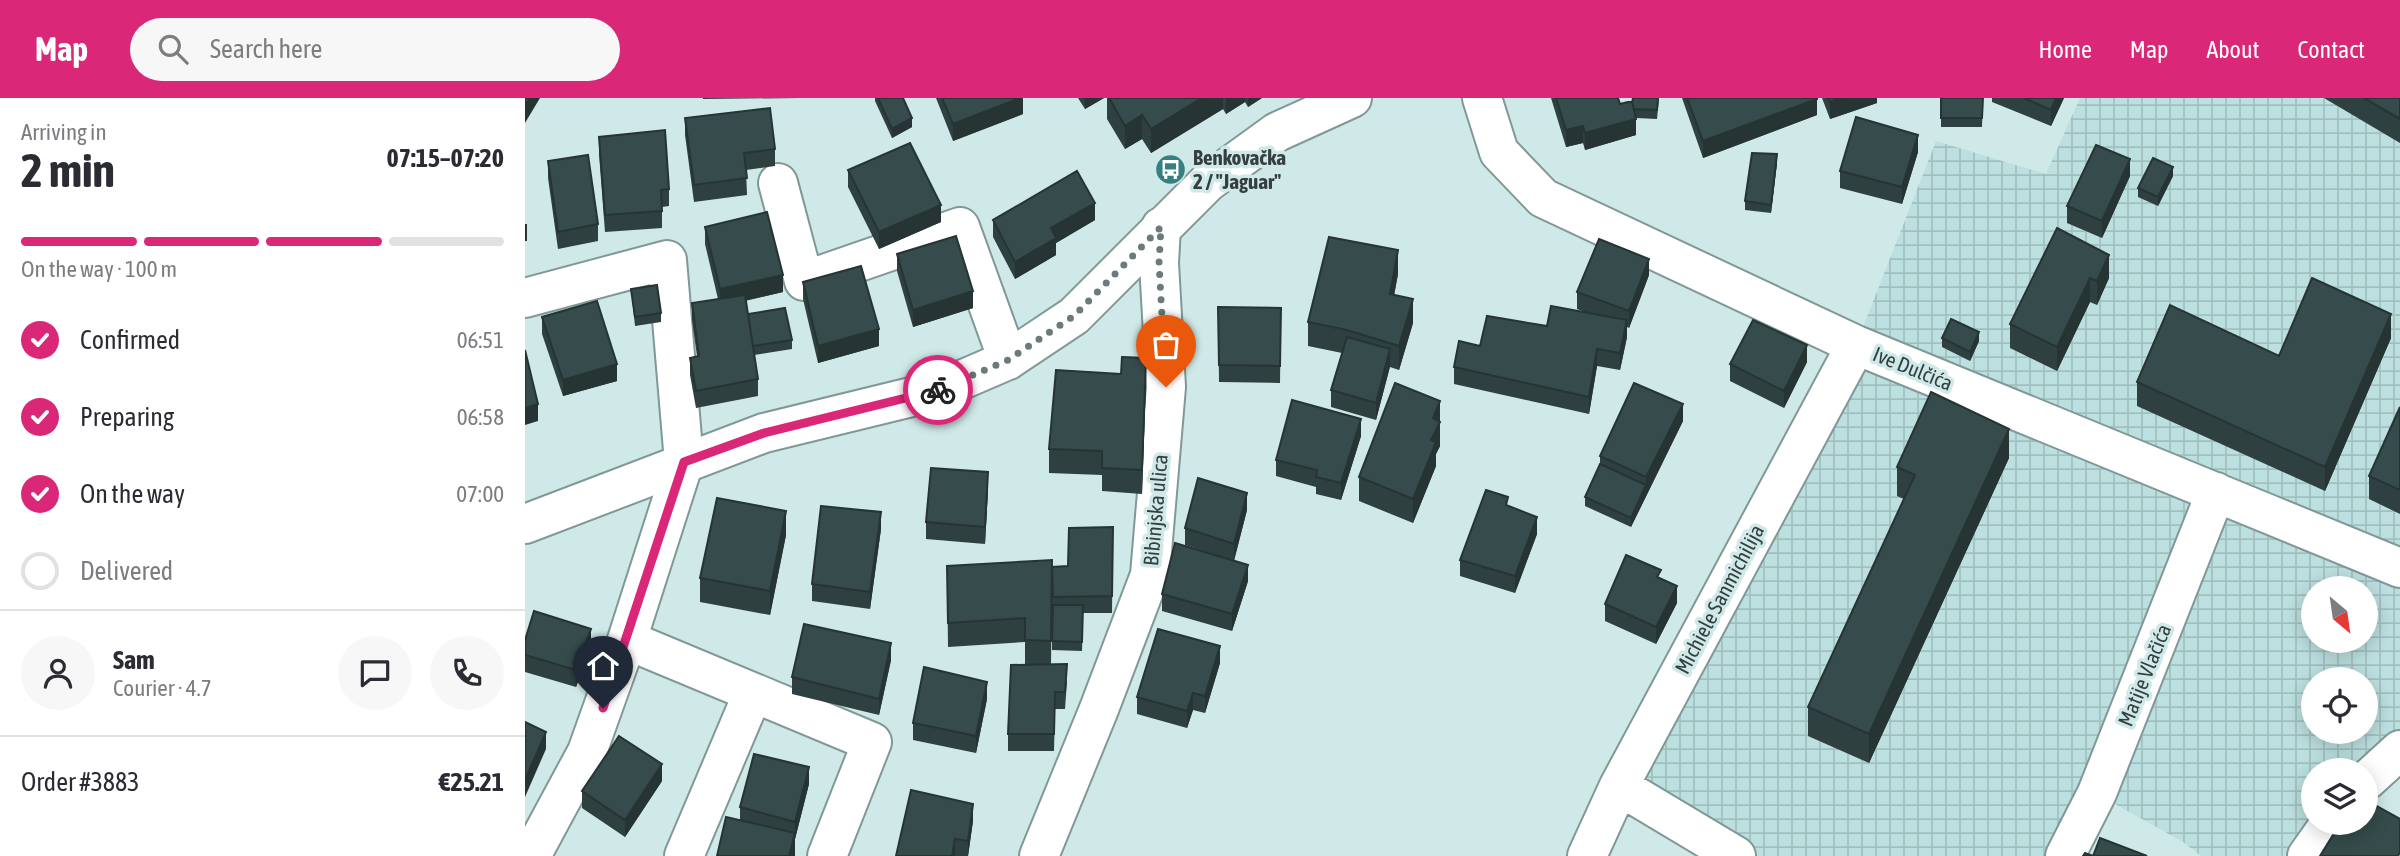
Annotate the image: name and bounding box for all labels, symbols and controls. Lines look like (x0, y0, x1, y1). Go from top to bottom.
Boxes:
search box (130, 18, 620, 81)
text: Map (35, 30, 88, 68)
icon: search (154, 30, 192, 68)
text: Search here (210, 34, 322, 64)
text: Home (2038, 36, 2092, 63)
text: Map (2130, 36, 2168, 63)
text: About (2206, 36, 2259, 63)
text: Contact (2297, 36, 2365, 63)
text: Arriving in (21, 119, 107, 145)
text: 07:15–07:20 (387, 143, 504, 173)
text: 2 min (21, 144, 115, 197)
place label: Benkovačka 2 / "Jaguar" (1193, 145, 1286, 193)
bus stop icon: Benkovačka 2 / "Jaguar" (1153, 152, 1187, 186)
text: On the way · 100 m (21, 256, 177, 282)
pin (1136, 315, 1196, 387)
icon: check (21, 321, 59, 359)
text: Confirmed (80, 325, 180, 355)
icon: bag (1147, 326, 1185, 364)
text: 06:51 (457, 327, 504, 353)
street label: Ive Dulčića (1870, 341, 1956, 395)
courier (903, 355, 973, 425)
icon: bike (919, 371, 957, 409)
icon: check (21, 398, 59, 436)
text: Preparing (80, 402, 174, 432)
text: 06:58 (457, 404, 504, 430)
street label: Bibinjska ulica (1138, 453, 1172, 567)
icon: check (21, 475, 59, 513)
text: On the way (80, 479, 185, 509)
text: 07:00 (456, 481, 504, 507)
street label: Michiele Sanmichilija (1670, 520, 1768, 678)
text: Delivered (80, 556, 173, 586)
north arrow (2301, 576, 2378, 653)
map controls (2301, 576, 2378, 835)
street label: Matije Vlačića (2113, 621, 2175, 729)
button: person (21, 636, 95, 710)
button: chat (338, 636, 412, 710)
button: phone (430, 636, 504, 710)
pin (573, 636, 633, 708)
text: Sam (113, 645, 155, 675)
icon: home (584, 647, 622, 685)
button: locate (2301, 667, 2378, 744)
text: Courier · 4.7 (113, 675, 212, 701)
button: layers (2301, 758, 2378, 835)
text: Order #3883 (21, 767, 140, 797)
text: €25.21 (439, 767, 504, 797)

